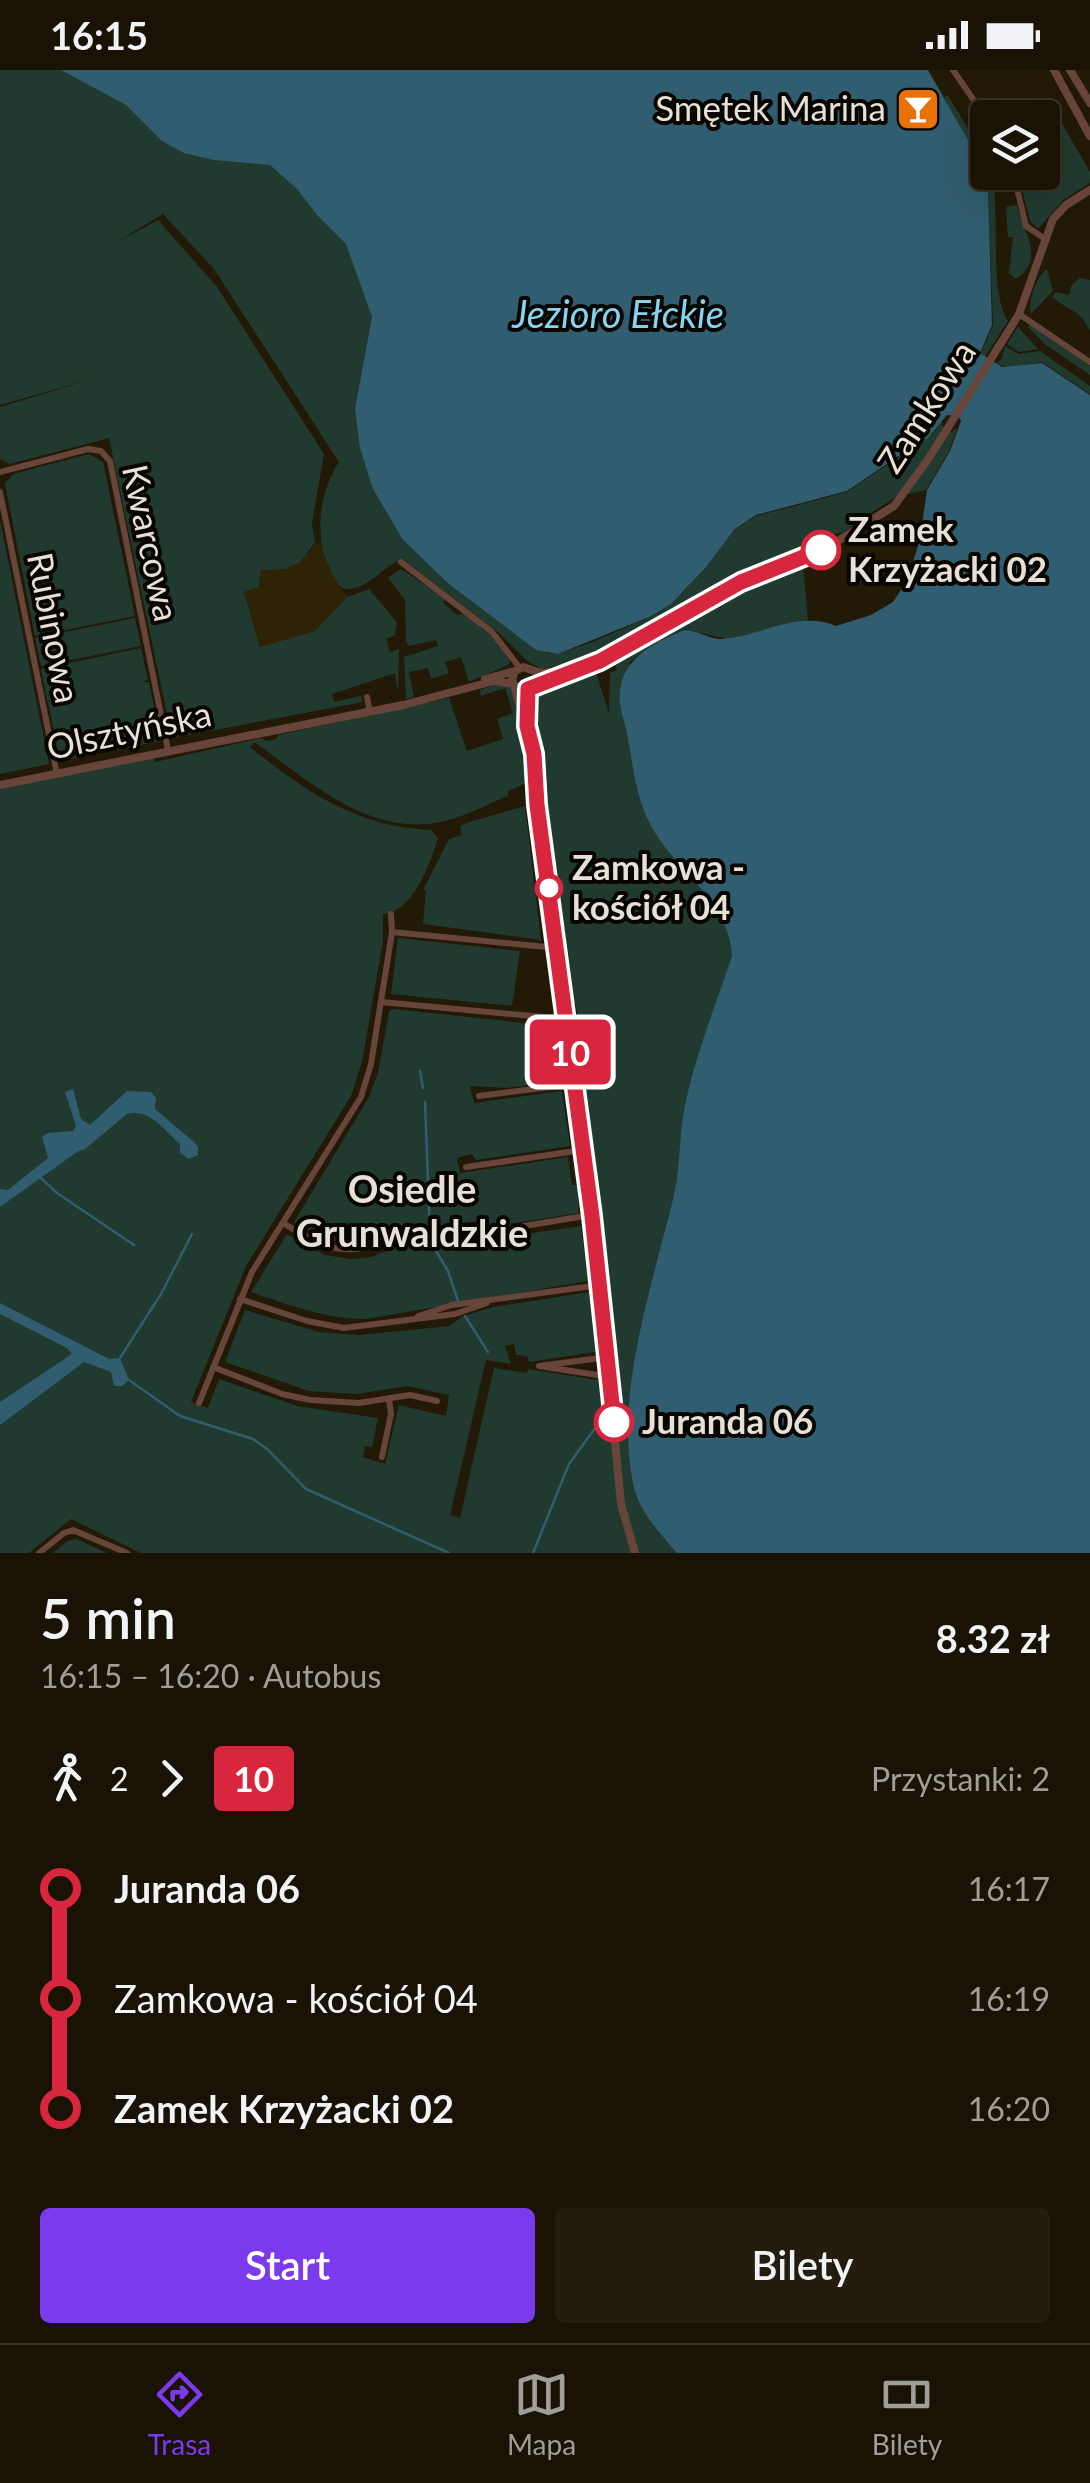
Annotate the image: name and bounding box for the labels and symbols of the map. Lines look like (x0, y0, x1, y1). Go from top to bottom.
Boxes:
place label: Smętek Marina (655, 86, 886, 128)
bar icon: Smętek Marina (895, 86, 941, 132)
water label: Jezioro Ełckie (511, 290, 724, 336)
street label: Zamkowa (867, 332, 983, 479)
street label: Kwarcowa (115, 460, 189, 625)
place label: Zamek Krzyżacki 02 (848, 507, 1047, 589)
marker: Zamek Krzyżacki 02 (802, 531, 840, 569)
street label: Rubinowa (20, 549, 90, 706)
street label: Olsztyńska (42, 691, 215, 767)
place label: Zamkowa - kościół 04 (572, 845, 745, 927)
marker: Zamkowa - kościół 04 (536, 875, 562, 901)
line badge: 10 (525, 1020, 615, 1084)
district label: Osiedle Grunwaldzkie (296, 1165, 528, 1255)
place label: Juranda 06 (642, 1399, 813, 1441)
marker: Juranda 06 (595, 1403, 633, 1441)

